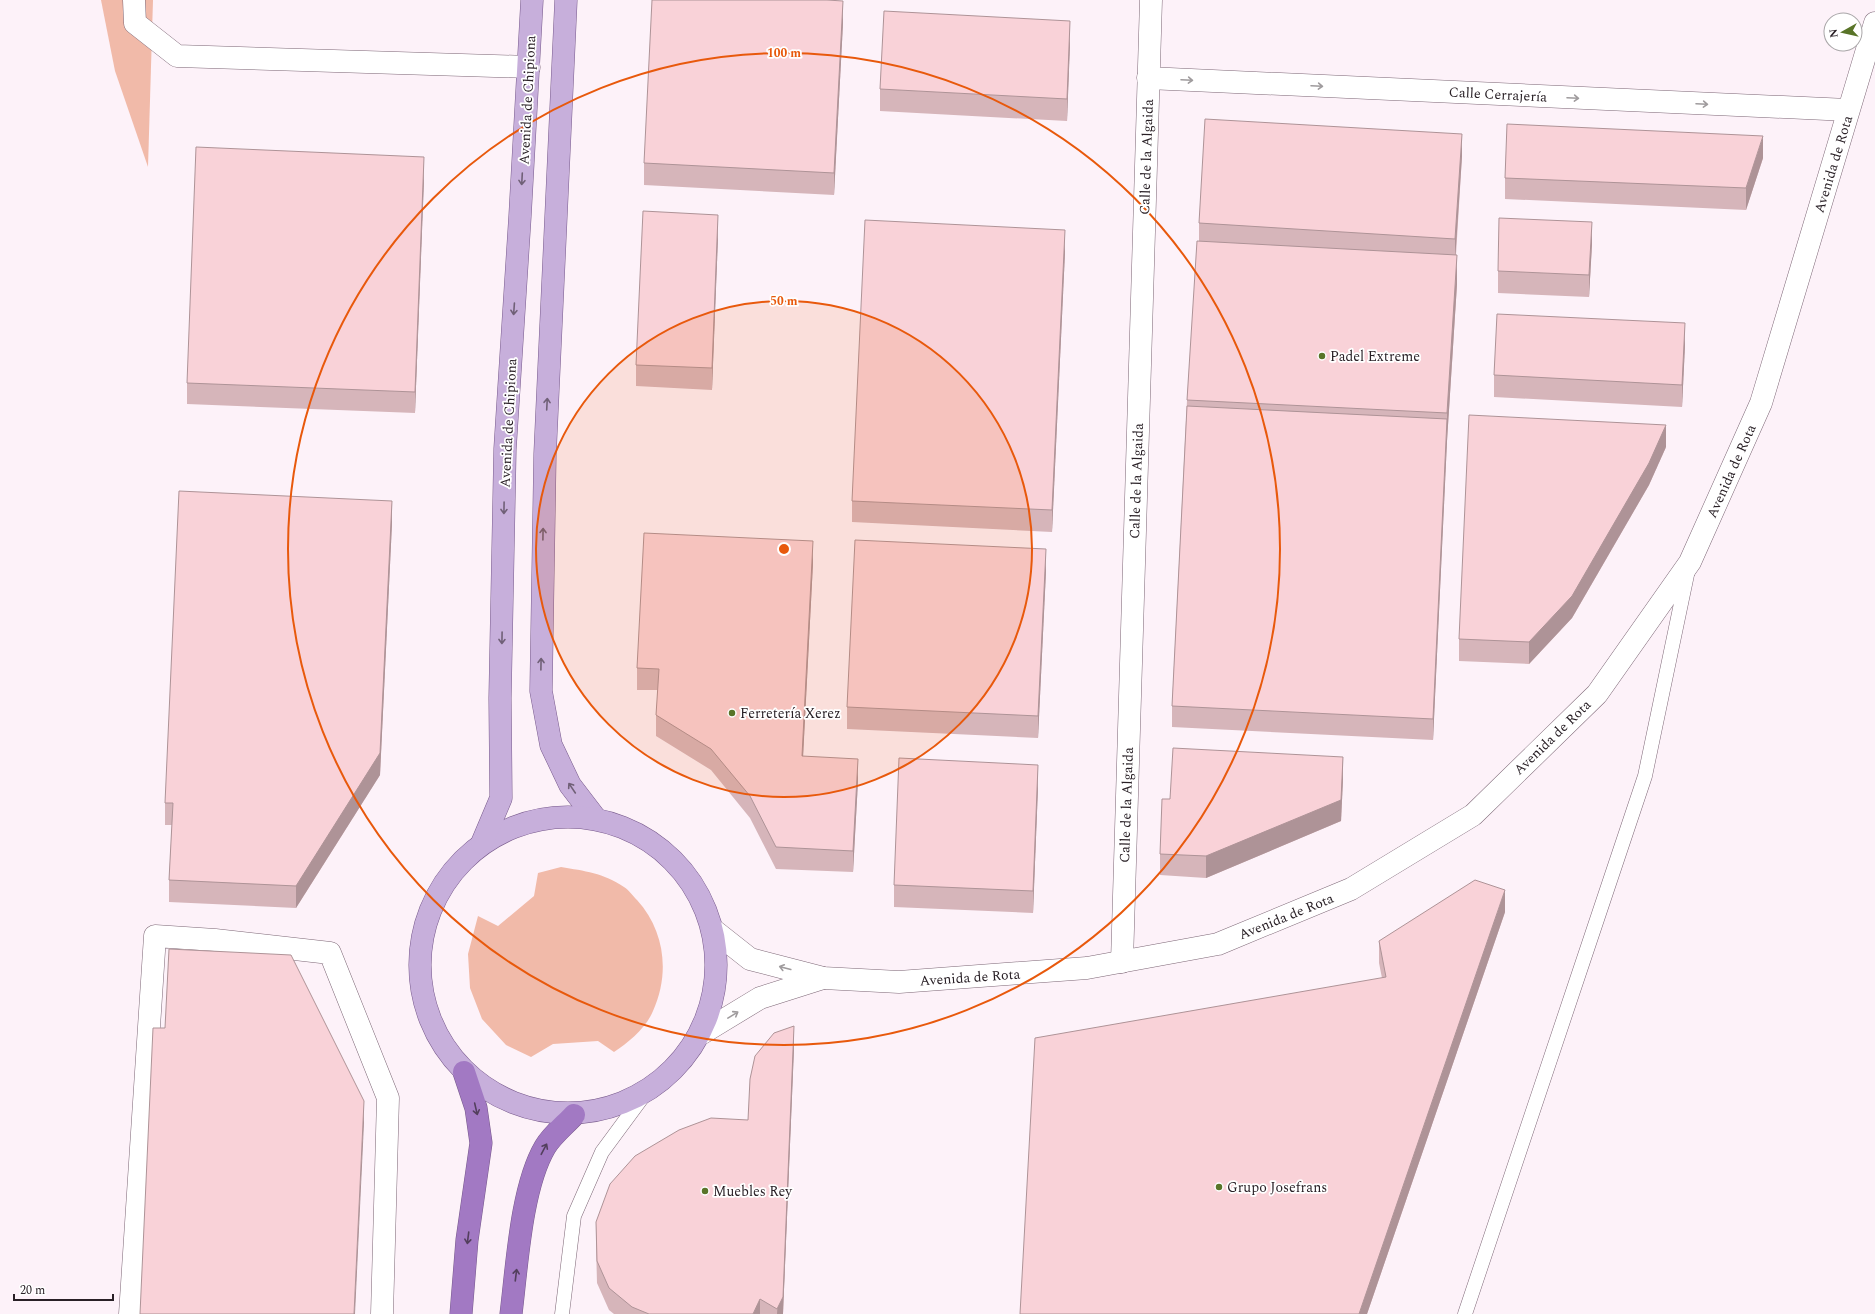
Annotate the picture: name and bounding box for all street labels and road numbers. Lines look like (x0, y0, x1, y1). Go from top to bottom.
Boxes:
street label: Avenida de Chipiona (514, 35, 541, 165)
street label: Calle Cerrajería (1448, 81, 1548, 108)
street label: Calle de la Algaida (1134, 99, 1159, 215)
street label: Avenida de Rota (1809, 113, 1858, 215)
street label: Avenida de Chipiona (495, 358, 522, 488)
street label: Avenida de Rota (1701, 421, 1762, 522)
street label: Calle de la Algaida (1124, 423, 1149, 539)
street label: Avenida de Rota (1509, 695, 1596, 780)
street label: Calle de la Algaida (1114, 747, 1139, 863)
street label: Avenida de Rota (1236, 888, 1337, 945)
street label: Avenida de Rota (919, 963, 1021, 991)

